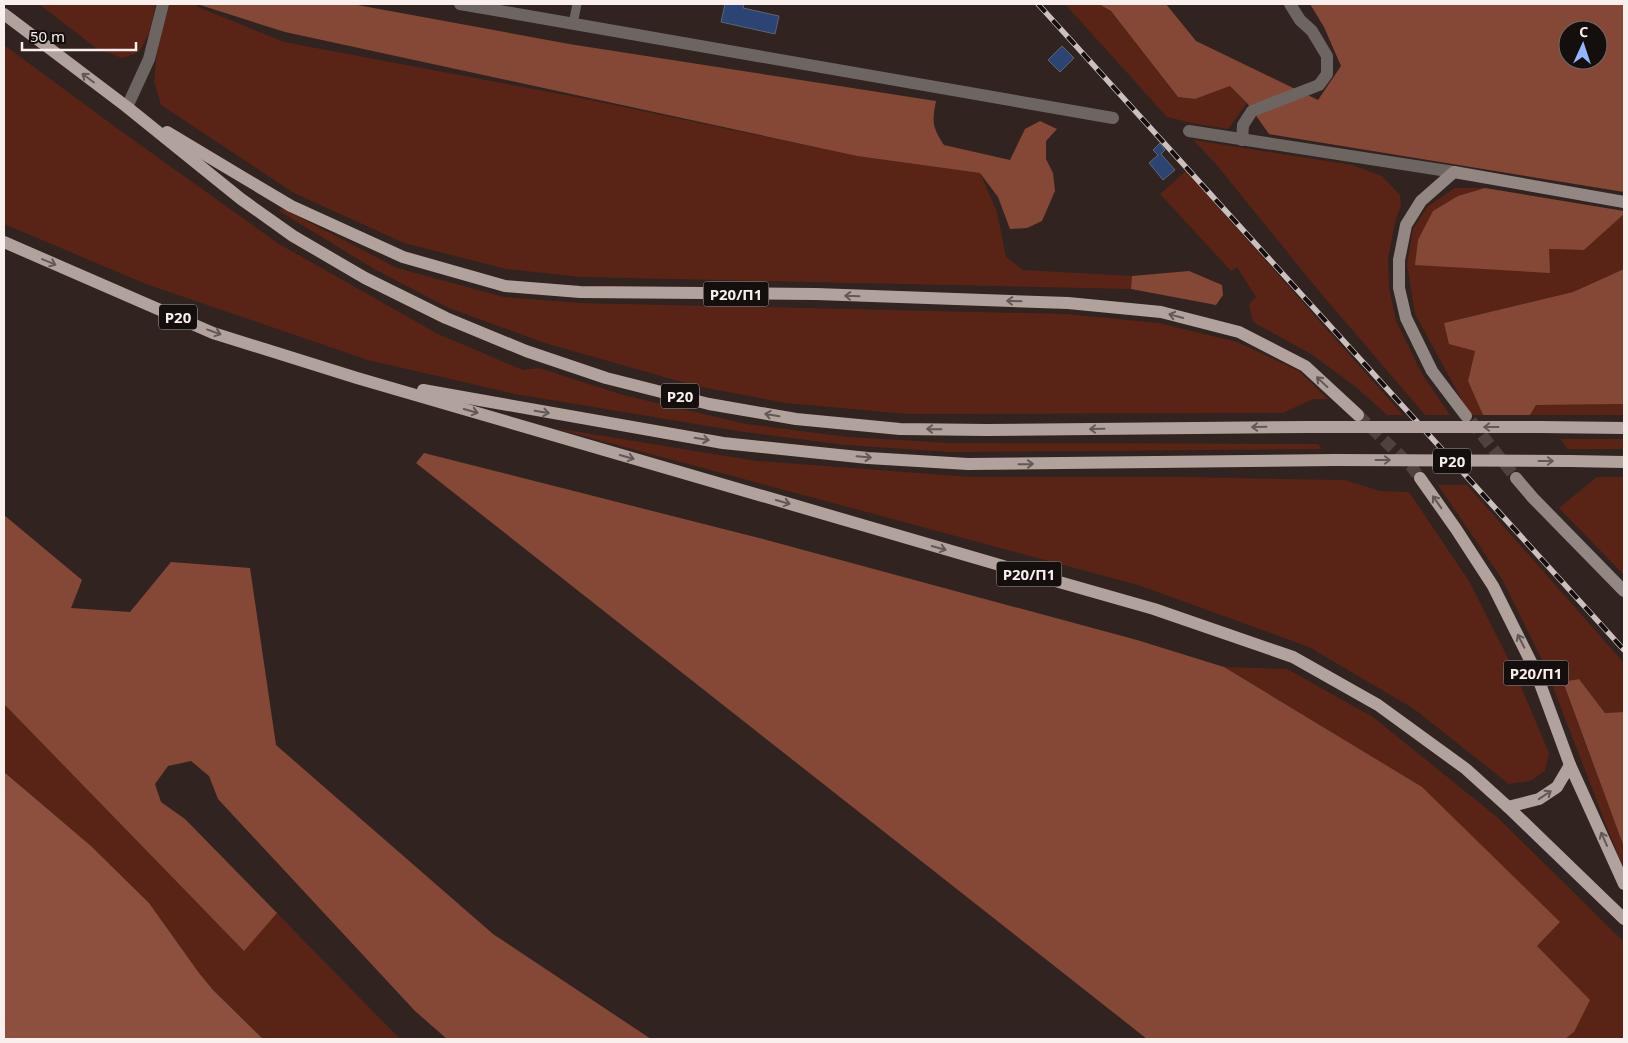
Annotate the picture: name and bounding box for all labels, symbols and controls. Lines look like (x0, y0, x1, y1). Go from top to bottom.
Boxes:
scale bar (22, 20, 136, 52)
north arrow (1558, 20, 1608, 70)
text: С (1579, 22, 1589, 41)
text: 50 m (30, 26, 65, 46)
one-way arrow (82, 72, 95, 83)
one-way arrow (41, 258, 56, 267)
road number: Р20/П1 (704, 282, 768, 306)
one-way arrow (844, 291, 860, 300)
one-way arrow (1007, 297, 1023, 306)
road number: Р20 (159, 304, 197, 330)
one-way arrow (1168, 311, 1184, 320)
one-way arrow (206, 328, 221, 338)
one-way arrow (1316, 376, 1329, 388)
road number: Р20 (661, 384, 699, 408)
one-way arrow (462, 407, 478, 417)
one-way arrow (534, 407, 550, 417)
one-way arrow (765, 410, 781, 420)
one-way arrow (1251, 422, 1268, 432)
one-way arrow (1483, 422, 1500, 432)
one-way arrow (926, 424, 942, 434)
one-way arrow (1089, 424, 1105, 434)
one-way arrow (694, 435, 710, 445)
road number: Р20 (1433, 448, 1471, 474)
one-way arrow (618, 452, 634, 462)
one-way arrow (856, 452, 872, 462)
one-way arrow (1374, 455, 1391, 465)
one-way arrow (1537, 456, 1553, 466)
one-way arrow (1018, 459, 1034, 468)
one-way arrow (1432, 495, 1442, 509)
one-way arrow (774, 498, 790, 508)
one-way arrow (930, 543, 946, 553)
road number: Р20/П1 (996, 562, 1062, 586)
one-way arrow (1516, 634, 1525, 649)
road number: Р20/П1 (1504, 660, 1568, 686)
one-way arrow (1538, 789, 1552, 799)
one-way arrow (1599, 832, 1608, 847)

